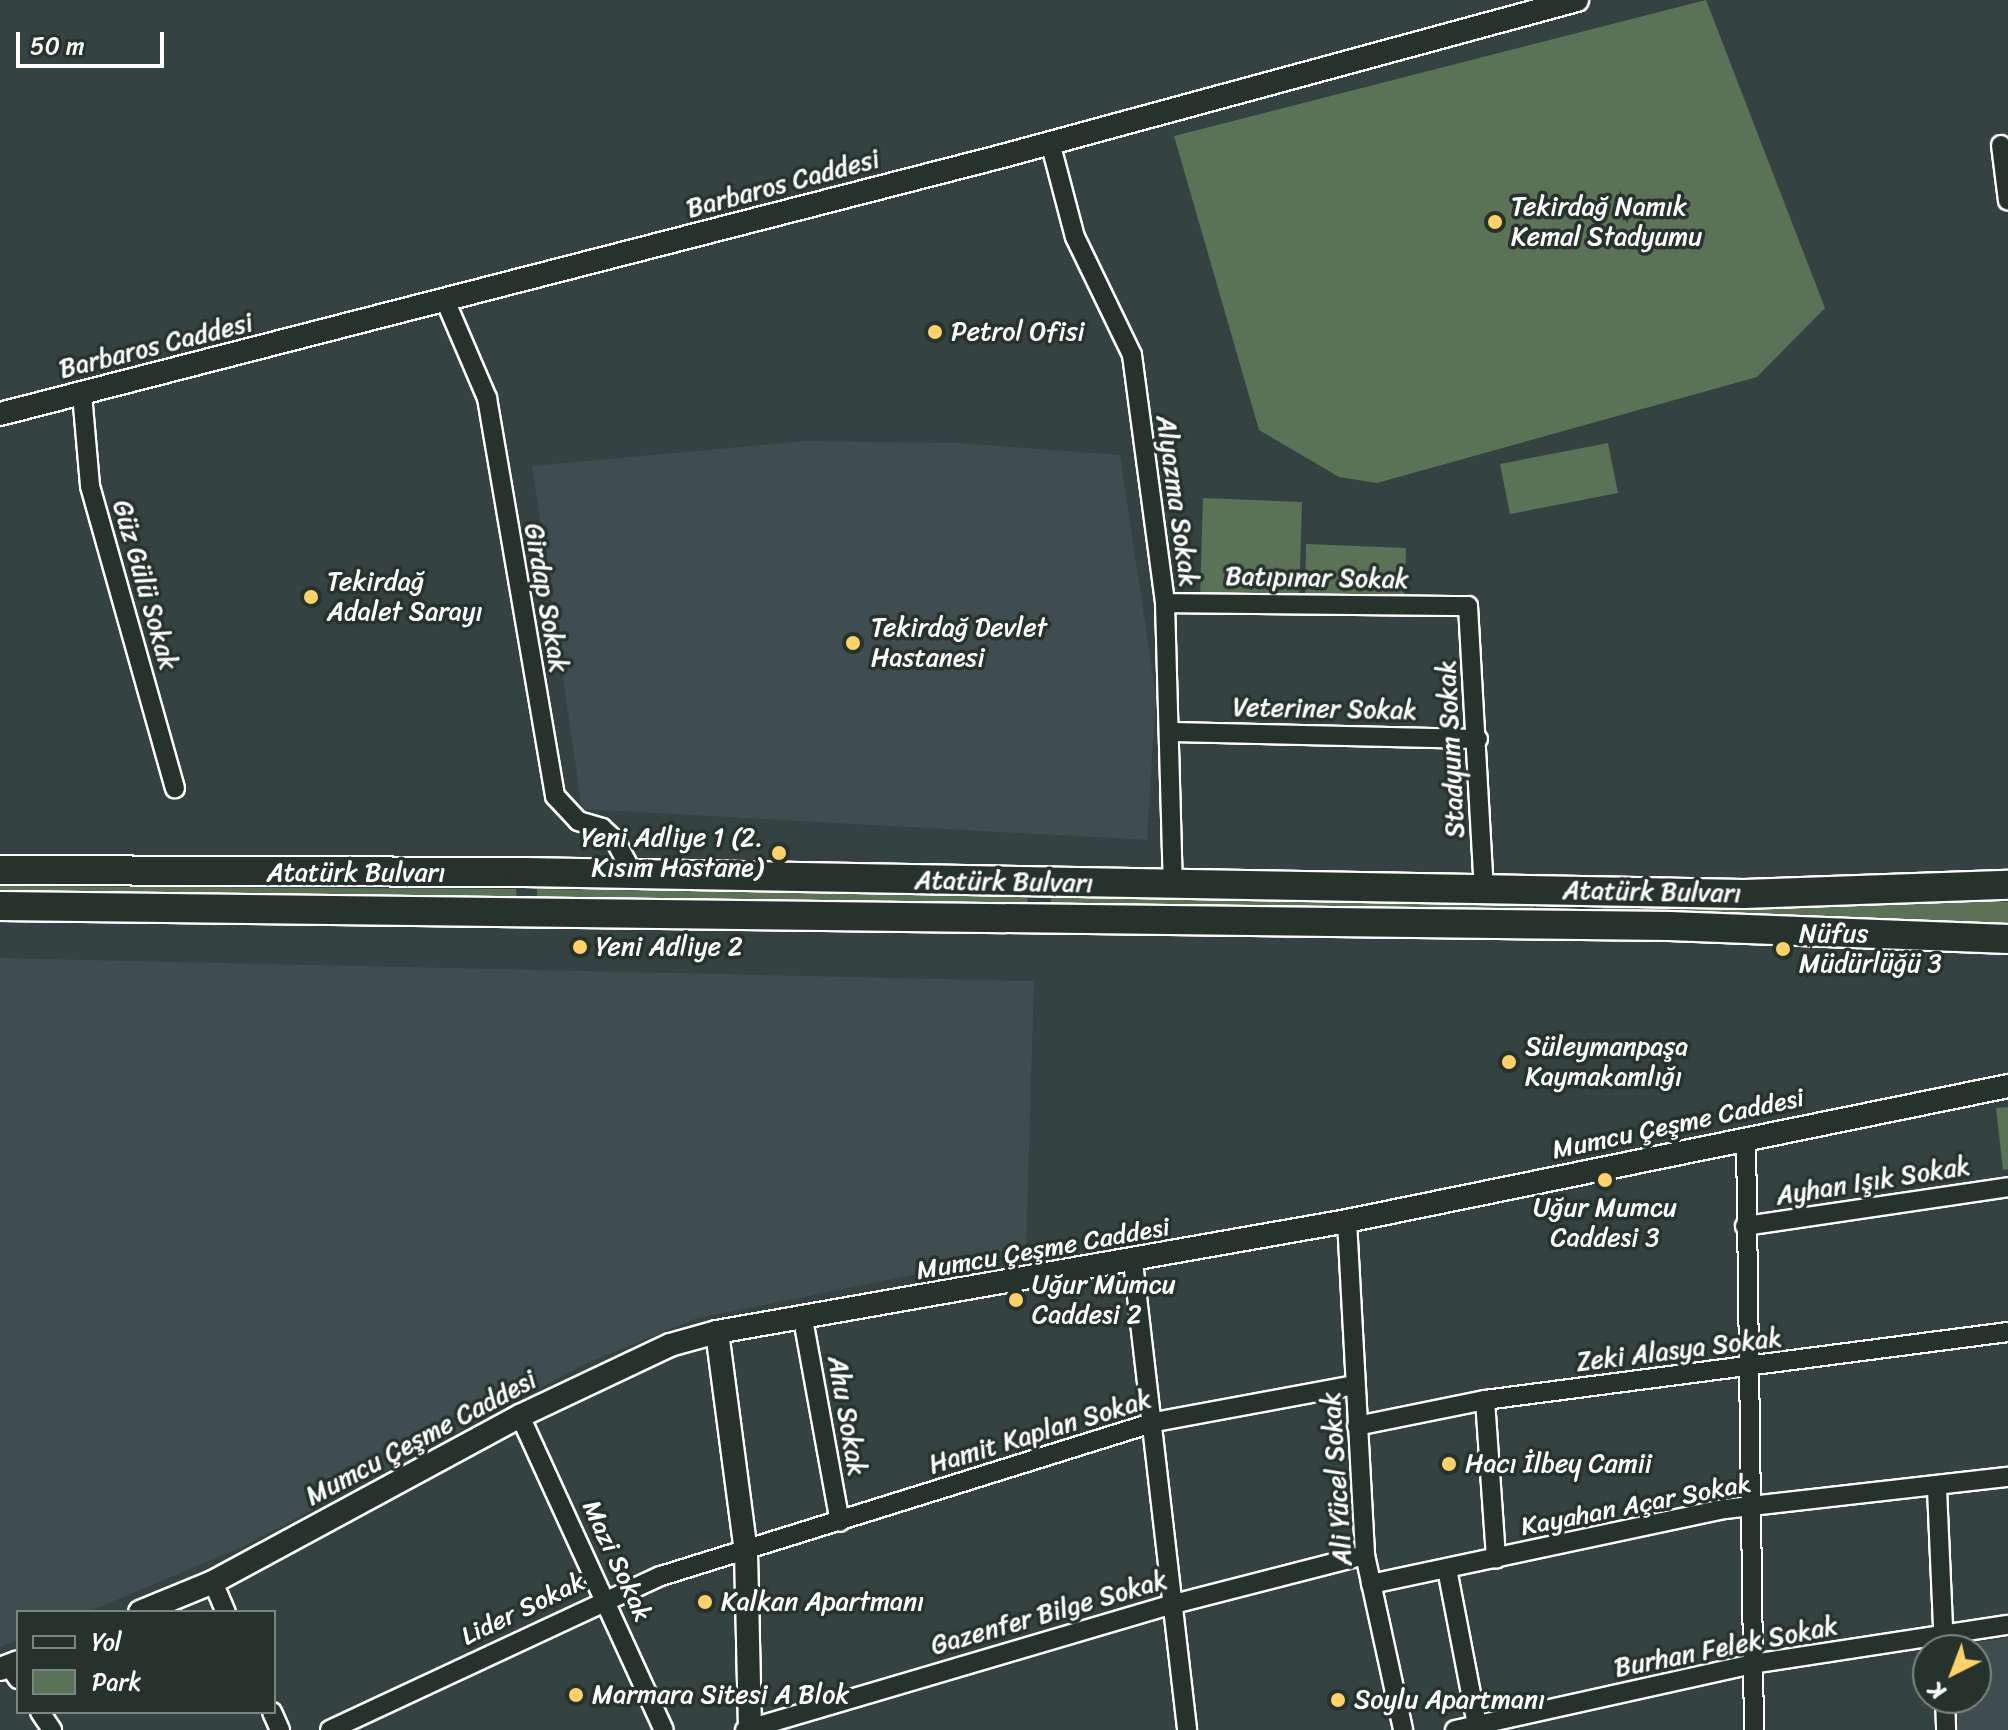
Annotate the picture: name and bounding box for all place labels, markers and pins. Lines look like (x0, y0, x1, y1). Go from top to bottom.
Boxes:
place label: Tekirdağ Namık Kemal Stadyumu (1511, 191, 1703, 252)
marker: Tekirdağ Namık Kemal Stadyumu (1486, 213, 1504, 231)
place label: Petrol Ofisi (951, 316, 1085, 348)
marker: Petrol Ofisi (926, 323, 944, 341)
place label: Tekirdağ Adalet Sarayı (327, 566, 483, 628)
marker: Tekirdağ Adalet Sarayı (302, 588, 320, 606)
place label: Tekirdağ Devlet Hastanesi (871, 612, 1047, 674)
marker: Tekirdağ Devlet Hastanesi (842, 632, 864, 654)
place label: Yeni Adliye 1 (2. Kısım Hastane) (581, 822, 763, 884)
marker: Yeni Adliye 1 (2. Kısım Hastane) (770, 844, 788, 862)
place label: Nüfus Müdürlüğü 3 (1799, 918, 1942, 980)
place label: Yeni Adliye 2 (596, 931, 743, 963)
marker: Yeni Adliye 2 (571, 938, 589, 956)
marker: Nüfus Müdürlüğü 3 (1774, 940, 1792, 958)
place label: Süleymanpaşa Kaymakamlığı (1525, 1031, 1688, 1092)
marker: Süleymanpaşa Kaymakamlığı (1500, 1053, 1518, 1071)
marker: Uğur Mumcu Caddesi 3 (1596, 1171, 1614, 1189)
place label: Uğur Mumcu Caddesi 3 (1533, 1192, 1677, 1254)
place label: Uğur Mumcu Caddesi 2 (1032, 1269, 1176, 1330)
marker: Uğur Mumcu Caddesi 2 (1007, 1291, 1025, 1309)
place label: Hacı İlbey Camii (1465, 1448, 1652, 1480)
marker: Hacı İlbey Camii (1440, 1455, 1458, 1473)
place label: Kalkan Apartmanı (721, 1586, 924, 1618)
marker: Kalkan Apartmanı (696, 1593, 714, 1611)
place label: Marmara Sitesi A Blok (592, 1679, 849, 1711)
place label: Soylu Apartmanı (1354, 1684, 1544, 1716)
marker: Marmara Sitesi A Blok (567, 1686, 585, 1704)
marker: Soylu Apartmanı (1329, 1691, 1347, 1709)

